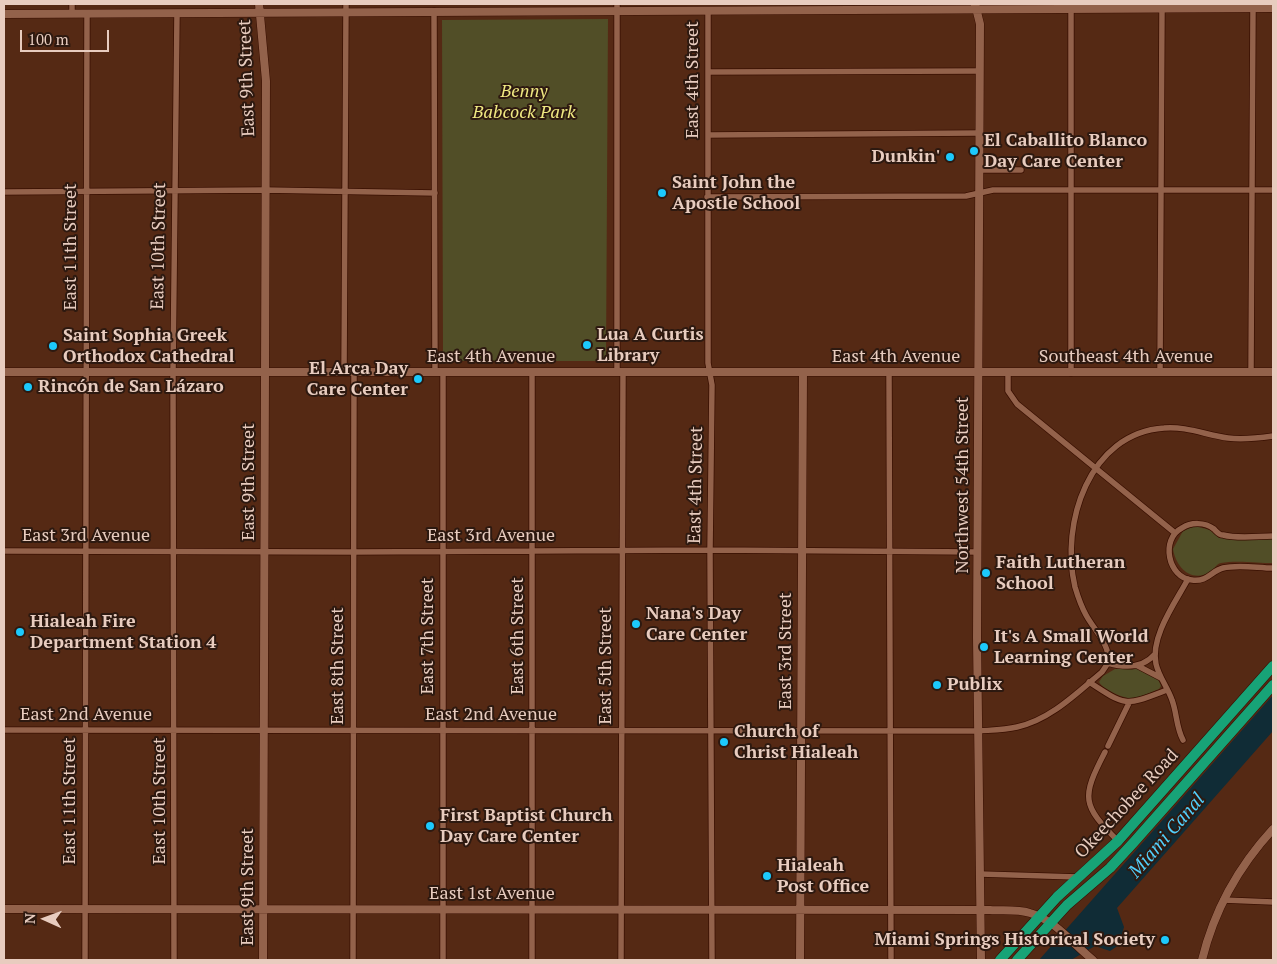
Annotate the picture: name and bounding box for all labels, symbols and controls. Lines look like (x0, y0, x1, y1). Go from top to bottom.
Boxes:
street label: East 9th Street (234, 19, 260, 137)
scale bar (22, 20, 111, 52)
street label: East 4th Street (682, 21, 704, 139)
text: 100 m (28, 29, 69, 49)
park label: Benny Babcock Park (472, 81, 576, 124)
place label: El Caballito Blanco Day Care Center (984, 130, 1147, 172)
marker: El Caballito Blanco Day Care Center (968, 145, 980, 157)
place label: Dunkin' (872, 146, 940, 168)
marker: Dunkin' (944, 151, 956, 163)
place label: Saint John the Apostle School (672, 172, 800, 214)
street label: East 10th Street (147, 182, 171, 310)
street label: East 11th Street (60, 183, 82, 311)
marker: Saint John the Apostle School (656, 187, 668, 199)
place label: Lua A Curtis Library (597, 324, 704, 366)
place label: Saint Sophia Greek Orthodox Cathedral (63, 325, 235, 368)
marker: Lua A Curtis Library (581, 339, 593, 351)
marker: Saint Sophia Greek Orthodox Cathedral (47, 340, 59, 352)
street label: East 4th Avenue (427, 346, 555, 368)
street label: East 4th Avenue (832, 346, 960, 368)
street label: Southeast 4th Avenue (1039, 346, 1213, 368)
place label: El Arca Day Care Center (307, 358, 408, 400)
marker: El Arca Day Care Center (412, 373, 424, 385)
place label: Rincón de San Lázaro (38, 376, 224, 398)
marker: Rincón de San Lázaro (22, 381, 34, 393)
street label: Northwest 54th Street (952, 397, 974, 573)
street label: East 9th Street (238, 423, 260, 541)
street label: East 4th Street (684, 426, 708, 544)
street label: East 3rd Avenue (22, 525, 150, 547)
street label: East 3rd Avenue (427, 525, 555, 547)
place label: Faith Lutheran School (996, 552, 1125, 594)
marker: Faith Lutheran School (980, 567, 992, 579)
street label: East 6th Street (507, 577, 529, 695)
street label: East 7th Street (417, 578, 439, 694)
street label: East 3rd Street (775, 592, 797, 710)
place label: Nana's Day Care Center (646, 603, 747, 646)
street label: East 8th Street (327, 607, 349, 725)
street label: East 5th Street (595, 607, 617, 725)
place label: Hialeah Fire Department Station 4 (30, 611, 216, 654)
marker: Nana's Day Care Center (630, 618, 642, 630)
marker: Hialeah Fire Department Station 4 (14, 626, 26, 638)
place label: It's A Small World Learning Center (994, 626, 1149, 669)
marker: It's A Small World Learning Center (978, 641, 990, 653)
place label: Publix (947, 674, 1002, 696)
marker: Publix (931, 679, 943, 691)
street label: East 2nd Avenue (20, 704, 152, 726)
street label: East 2nd Avenue (425, 704, 557, 726)
place label: Church of Christ Hialeah (734, 721, 858, 764)
marker: Church of Christ Hialeah (718, 736, 730, 748)
street label: East 11th Street (59, 737, 81, 865)
street label: East 10th Street (149, 737, 171, 865)
street label: Okeechobee Road (1071, 745, 1183, 863)
water label: Miami Canal (1124, 789, 1210, 883)
place label: First Baptist Church Day Care Center (440, 805, 613, 848)
marker: First Baptist Church Day Care Center (424, 820, 436, 832)
street label: East 9th Street (237, 828, 259, 946)
place label: Hialeah Post Office (777, 855, 869, 898)
marker: Hialeah Post Office (761, 870, 773, 882)
street label: East 1st Avenue (429, 883, 555, 905)
north arrow (20, 894, 70, 944)
text: N (20, 913, 39, 924)
place label: Miami Springs Historical Society (875, 929, 1155, 951)
marker: Miami Springs Historical Society (1159, 934, 1171, 946)

